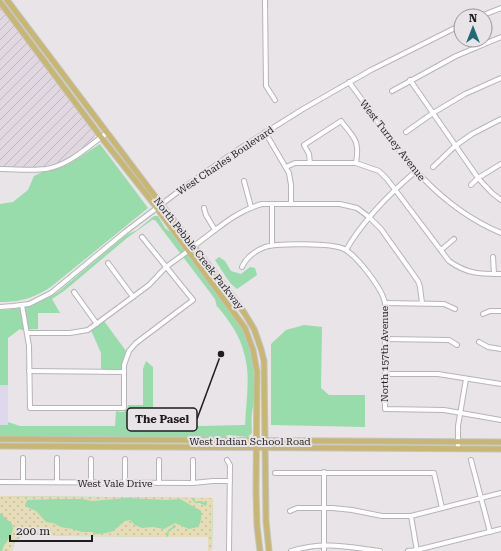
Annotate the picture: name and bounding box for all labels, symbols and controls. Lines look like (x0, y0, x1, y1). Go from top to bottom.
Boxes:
north arrow (453, 8, 493, 48)
text: N (469, 12, 478, 25)
street label: West Turney Avenue (358, 98, 428, 183)
street label: West Charles Boulevard (175, 124, 276, 197)
street label: North Pebble Creek Parkway (152, 195, 246, 311)
street label: North 157th Avenue (379, 305, 390, 402)
callout: The Pasel (127, 408, 197, 431)
text: The Pasel (135, 413, 189, 426)
street label: West Indian School Road (189, 436, 311, 447)
street label: West Vale Drive (77, 478, 153, 489)
scale bar (10, 517, 92, 543)
text: 200 m (16, 524, 50, 538)

